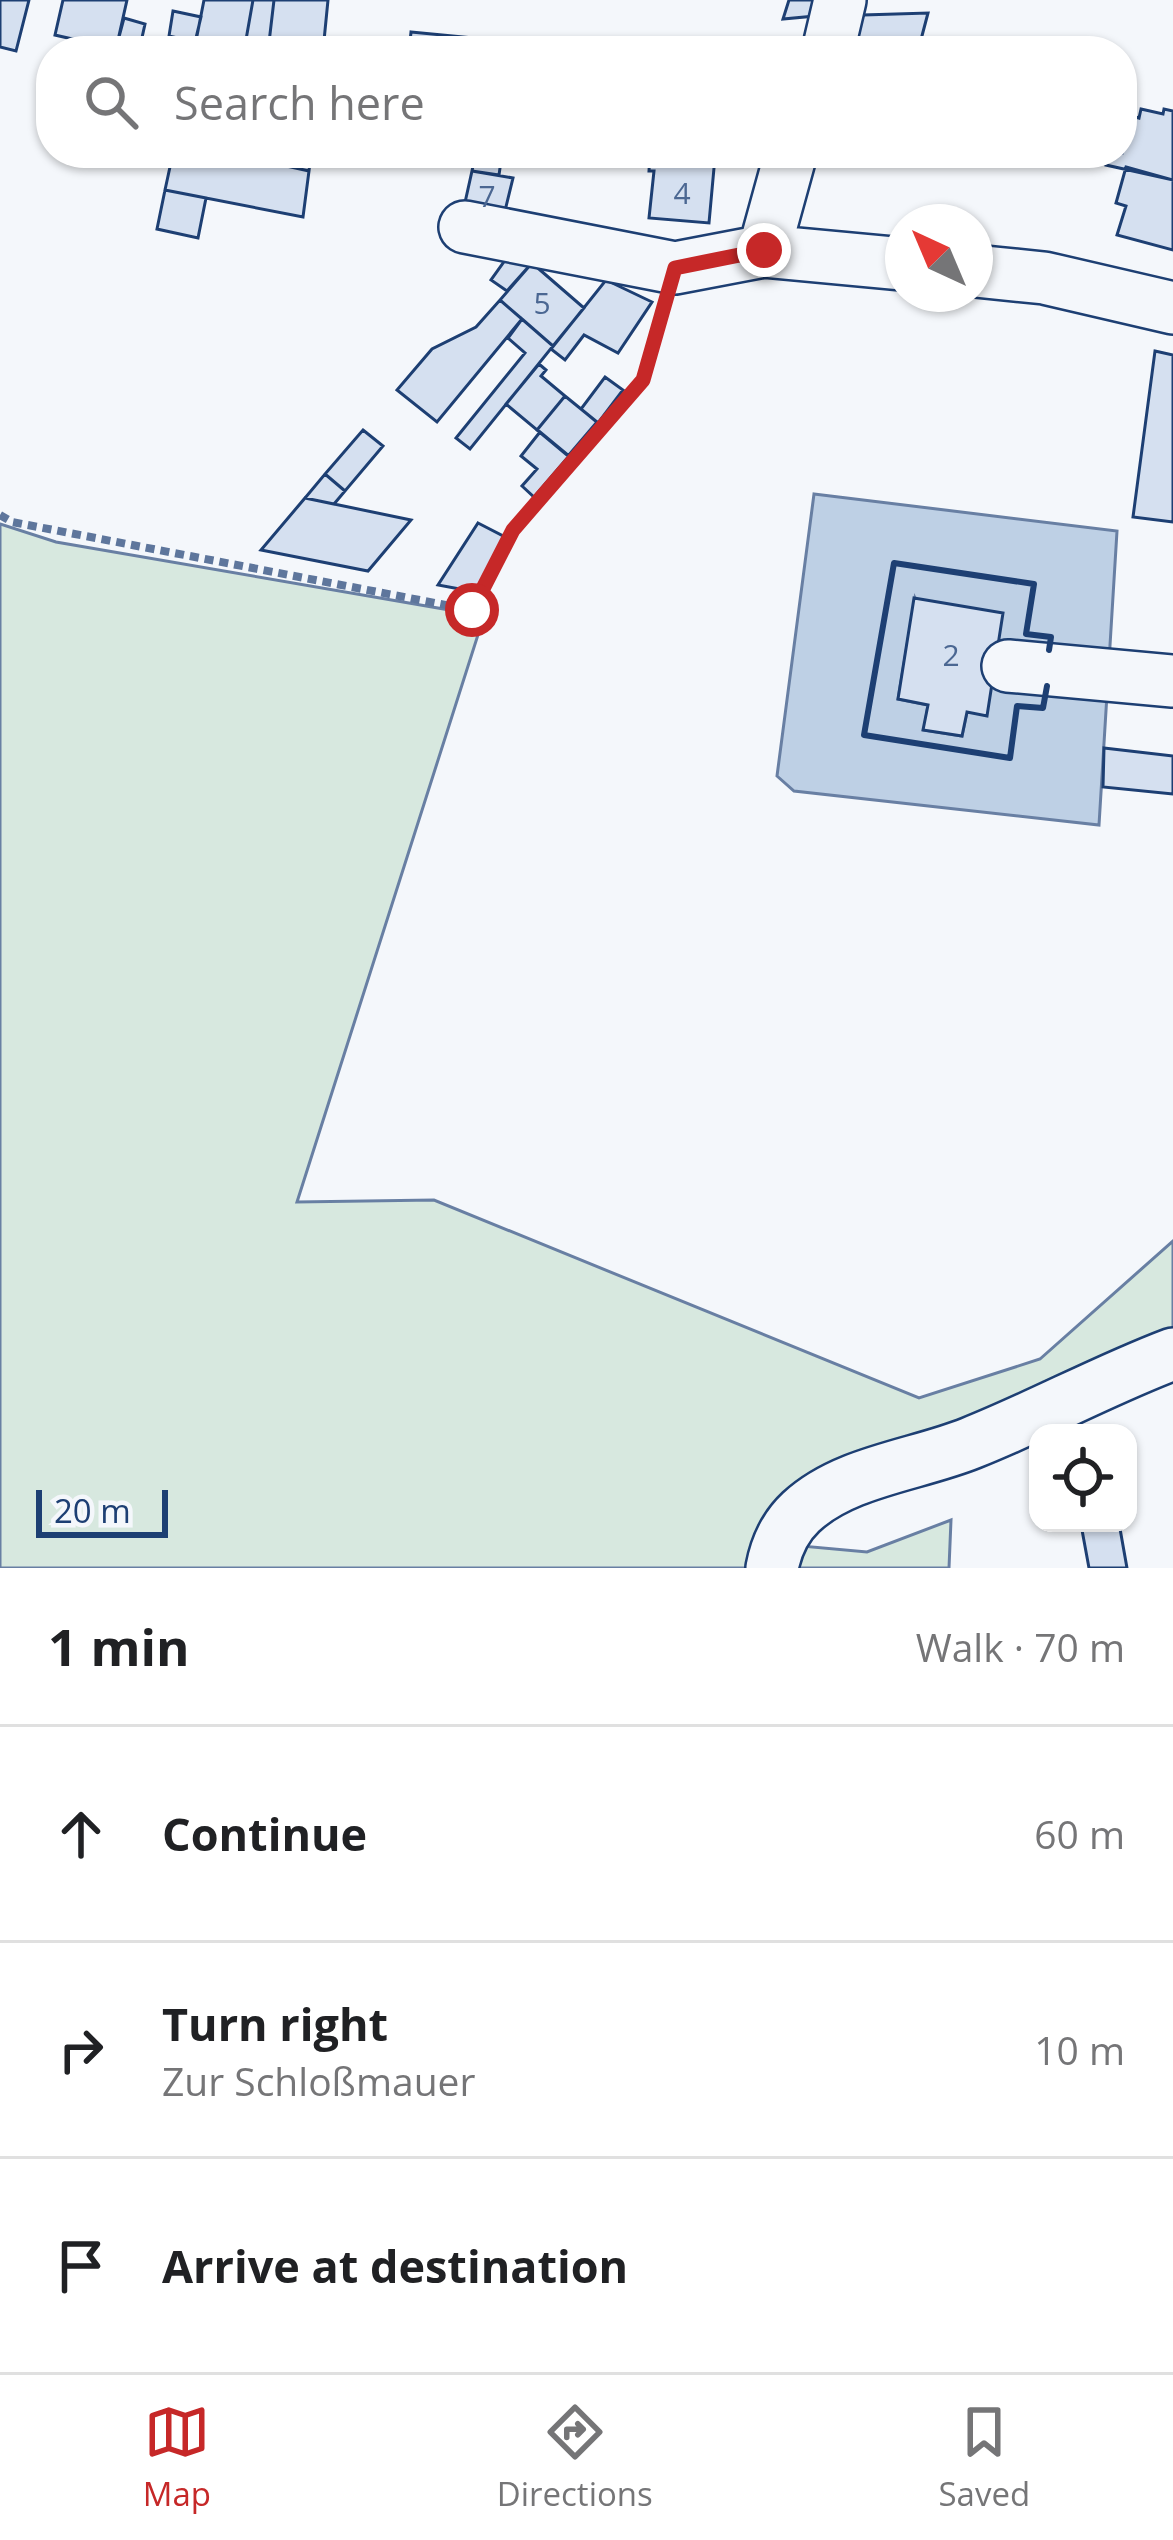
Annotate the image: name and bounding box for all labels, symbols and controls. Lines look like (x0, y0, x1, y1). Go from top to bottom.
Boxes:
search box (36, 36, 1137, 168)
icon: search (78, 69, 144, 135)
text: Search here (174, 72, 425, 133)
house number: 4 (673, 172, 691, 213)
house number: 7 (478, 175, 496, 216)
north arrow (885, 204, 993, 312)
route end (737, 223, 791, 277)
house number: 5 (533, 282, 551, 323)
route start (445, 583, 499, 637)
house number: 2 (942, 634, 960, 675)
map controls (1029, 1424, 1137, 1532)
button: locate (1029, 1424, 1137, 1532)
scale bar (36, 1484, 168, 1537)
text: 20 m (54, 1488, 131, 1533)
text: 1 min (48, 1611, 190, 1681)
text: Walk · 70 m (916, 1620, 1125, 1673)
icon: ahead (48, 1801, 114, 1867)
text: Continue (162, 1803, 367, 1864)
text: 60 m (1034, 1807, 1125, 1860)
text: Turn right (162, 1993, 388, 2054)
icon: right (48, 2017, 114, 2083)
text: 10 m (1034, 2023, 1125, 2076)
text: Zur Schloßmauer (162, 2054, 475, 2107)
icon: arrive (48, 2233, 114, 2299)
text: Arrive at destination (162, 2235, 628, 2296)
tab: Map (143, 2399, 211, 2516)
tab: Directions (497, 2399, 653, 2516)
tab: Saved (938, 2399, 1030, 2516)

